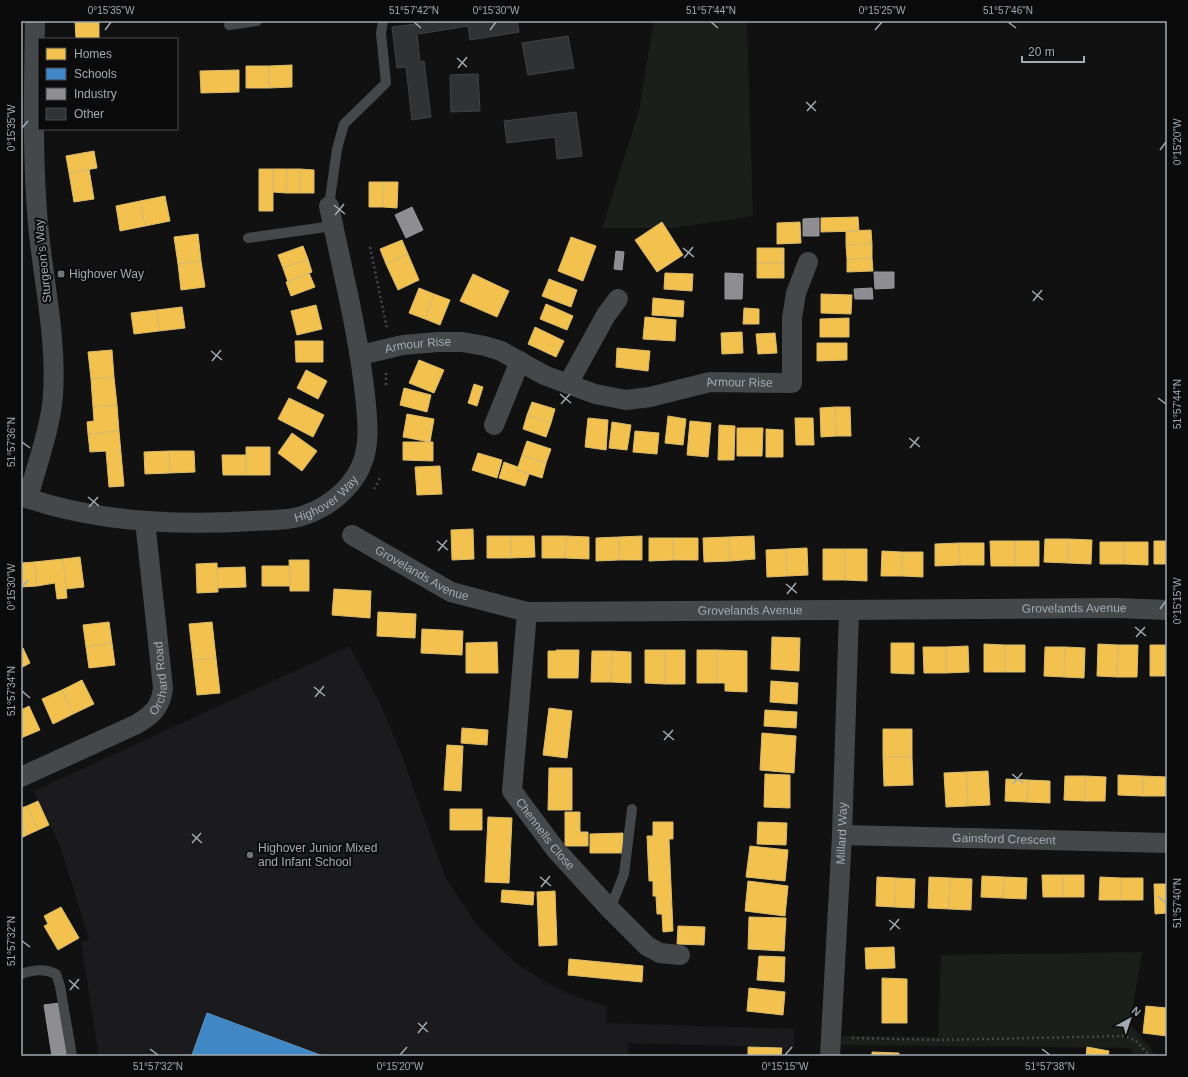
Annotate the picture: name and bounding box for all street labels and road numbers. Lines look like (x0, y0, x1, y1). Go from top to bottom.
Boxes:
street label: Sturgeon's Way (32, 219, 54, 303)
street label: Armour Rise (383, 335, 451, 356)
street label: Armour Rise (704, 374, 773, 390)
street label: Highover Way (293, 473, 361, 525)
street label: Grovelands Avenue (372, 543, 471, 603)
street label: Grovelands Avenue (1022, 601, 1127, 616)
street label: Grovelands Avenue (698, 603, 803, 618)
street label: Orchard Road (146, 641, 170, 718)
street label: Chennells Close (513, 795, 578, 873)
street label: Millard Way (833, 802, 850, 865)
street label: Gainsford Crescent (952, 831, 1057, 847)

